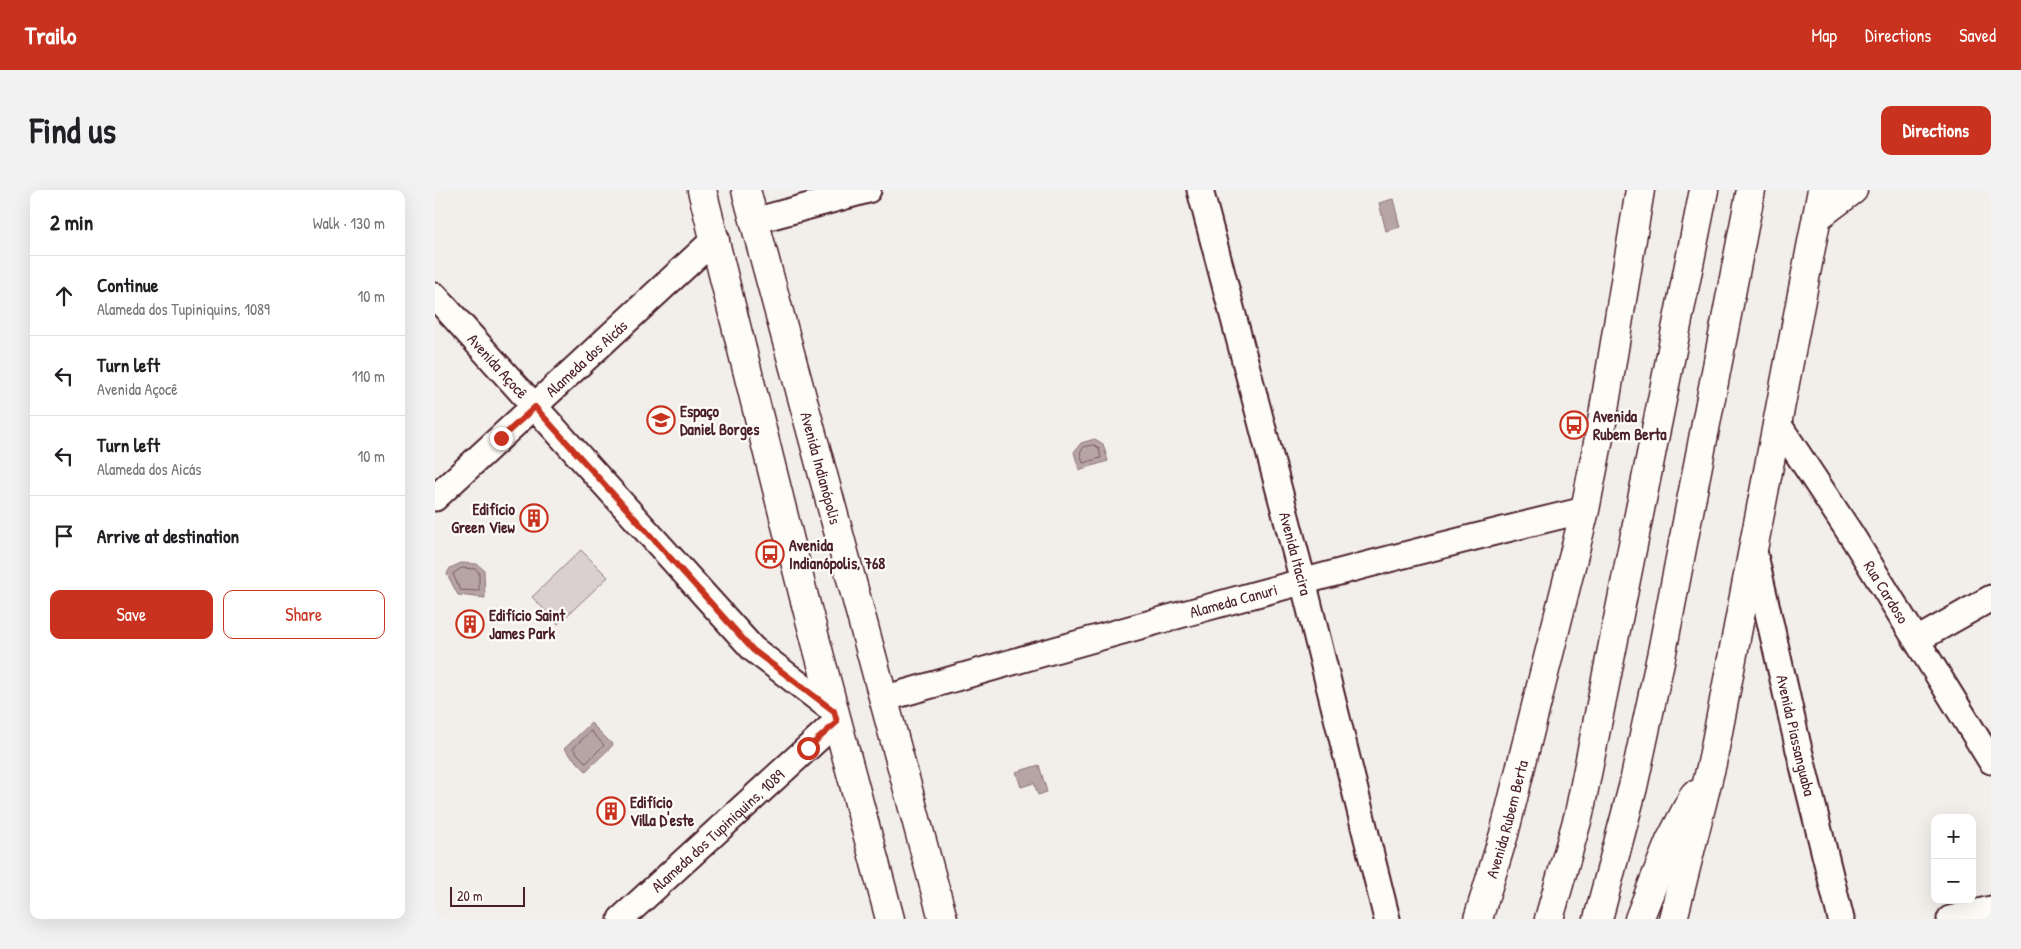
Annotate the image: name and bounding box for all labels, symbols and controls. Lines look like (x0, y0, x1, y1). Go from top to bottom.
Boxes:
text: Trailo (25, 19, 76, 51)
text: Map (1812, 23, 1837, 48)
text: Directions (1865, 23, 1931, 48)
text: Saved (1959, 23, 1996, 48)
button: Directions (1881, 106, 1991, 155)
text: Find us (30, 107, 116, 154)
text: 2 min (50, 208, 93, 237)
text: Walk · 130 m (313, 212, 385, 234)
text: Continue (97, 272, 158, 298)
icon: ahead (50, 282, 78, 310)
text: 10 m (357, 285, 385, 307)
text: Alameda dos Tupiniquins, 1089 (97, 298, 270, 320)
street label: Alameda dos Aicás (540, 315, 632, 402)
street label: Avenida Açocê (463, 328, 534, 404)
text: Turn left (97, 352, 160, 378)
icon: left (50, 362, 78, 390)
text: 110 m (352, 365, 385, 387)
text: Avenida Açocê (97, 378, 178, 400)
place label: Espaço Daniel Borges (680, 400, 760, 441)
school or university icon: Espaço Daniel Borges (646, 405, 676, 435)
place label: Avenida Rubem Berta (1593, 405, 1667, 445)
street label: Avenida Indianópolis (795, 409, 847, 527)
bus stop icon: Avenida Rubem Berta (1559, 410, 1589, 440)
route end (490, 427, 513, 450)
text: Turn left (97, 432, 160, 458)
icon: left (50, 442, 78, 470)
text: 10 m (357, 445, 385, 467)
text: Alameda dos Aicás (97, 458, 201, 480)
place label: Edifício Green View (451, 498, 516, 538)
building icon: Edifício Green View (519, 503, 549, 533)
street label: Avenida Itacira (1274, 509, 1317, 598)
icon: arrive (50, 522, 78, 550)
text: Arrive at destination (97, 523, 239, 549)
place label: Avenida Indianópolis, 768 (789, 534, 885, 575)
bus stop icon: Avenida Indianópolis, 768 (755, 539, 785, 569)
street label: Rua Cardoso (1859, 556, 1915, 628)
street label: Alameda Canuri (1187, 578, 1280, 623)
button: Save (50, 590, 213, 639)
button: Share (223, 590, 385, 639)
place label: Edifício Saint James Park (489, 604, 566, 644)
building icon: Edifício Saint James Park (455, 609, 485, 639)
street label: Avenida Piassanguaba (1771, 673, 1821, 798)
route start (797, 737, 820, 760)
street label: Avenida Rubem Berta (1480, 758, 1533, 881)
street label: Alameda dos Tupiniquins, 1089 (646, 764, 789, 897)
place label: Edifício Villa D'este (630, 791, 695, 831)
building icon: Edifício Villa D'este (596, 796, 626, 826)
map controls (1931, 814, 1976, 904)
button: + (1931, 814, 1976, 859)
button: − (1931, 859, 1976, 904)
scale bar (450, 884, 525, 907)
text: 20 m (457, 886, 483, 905)

